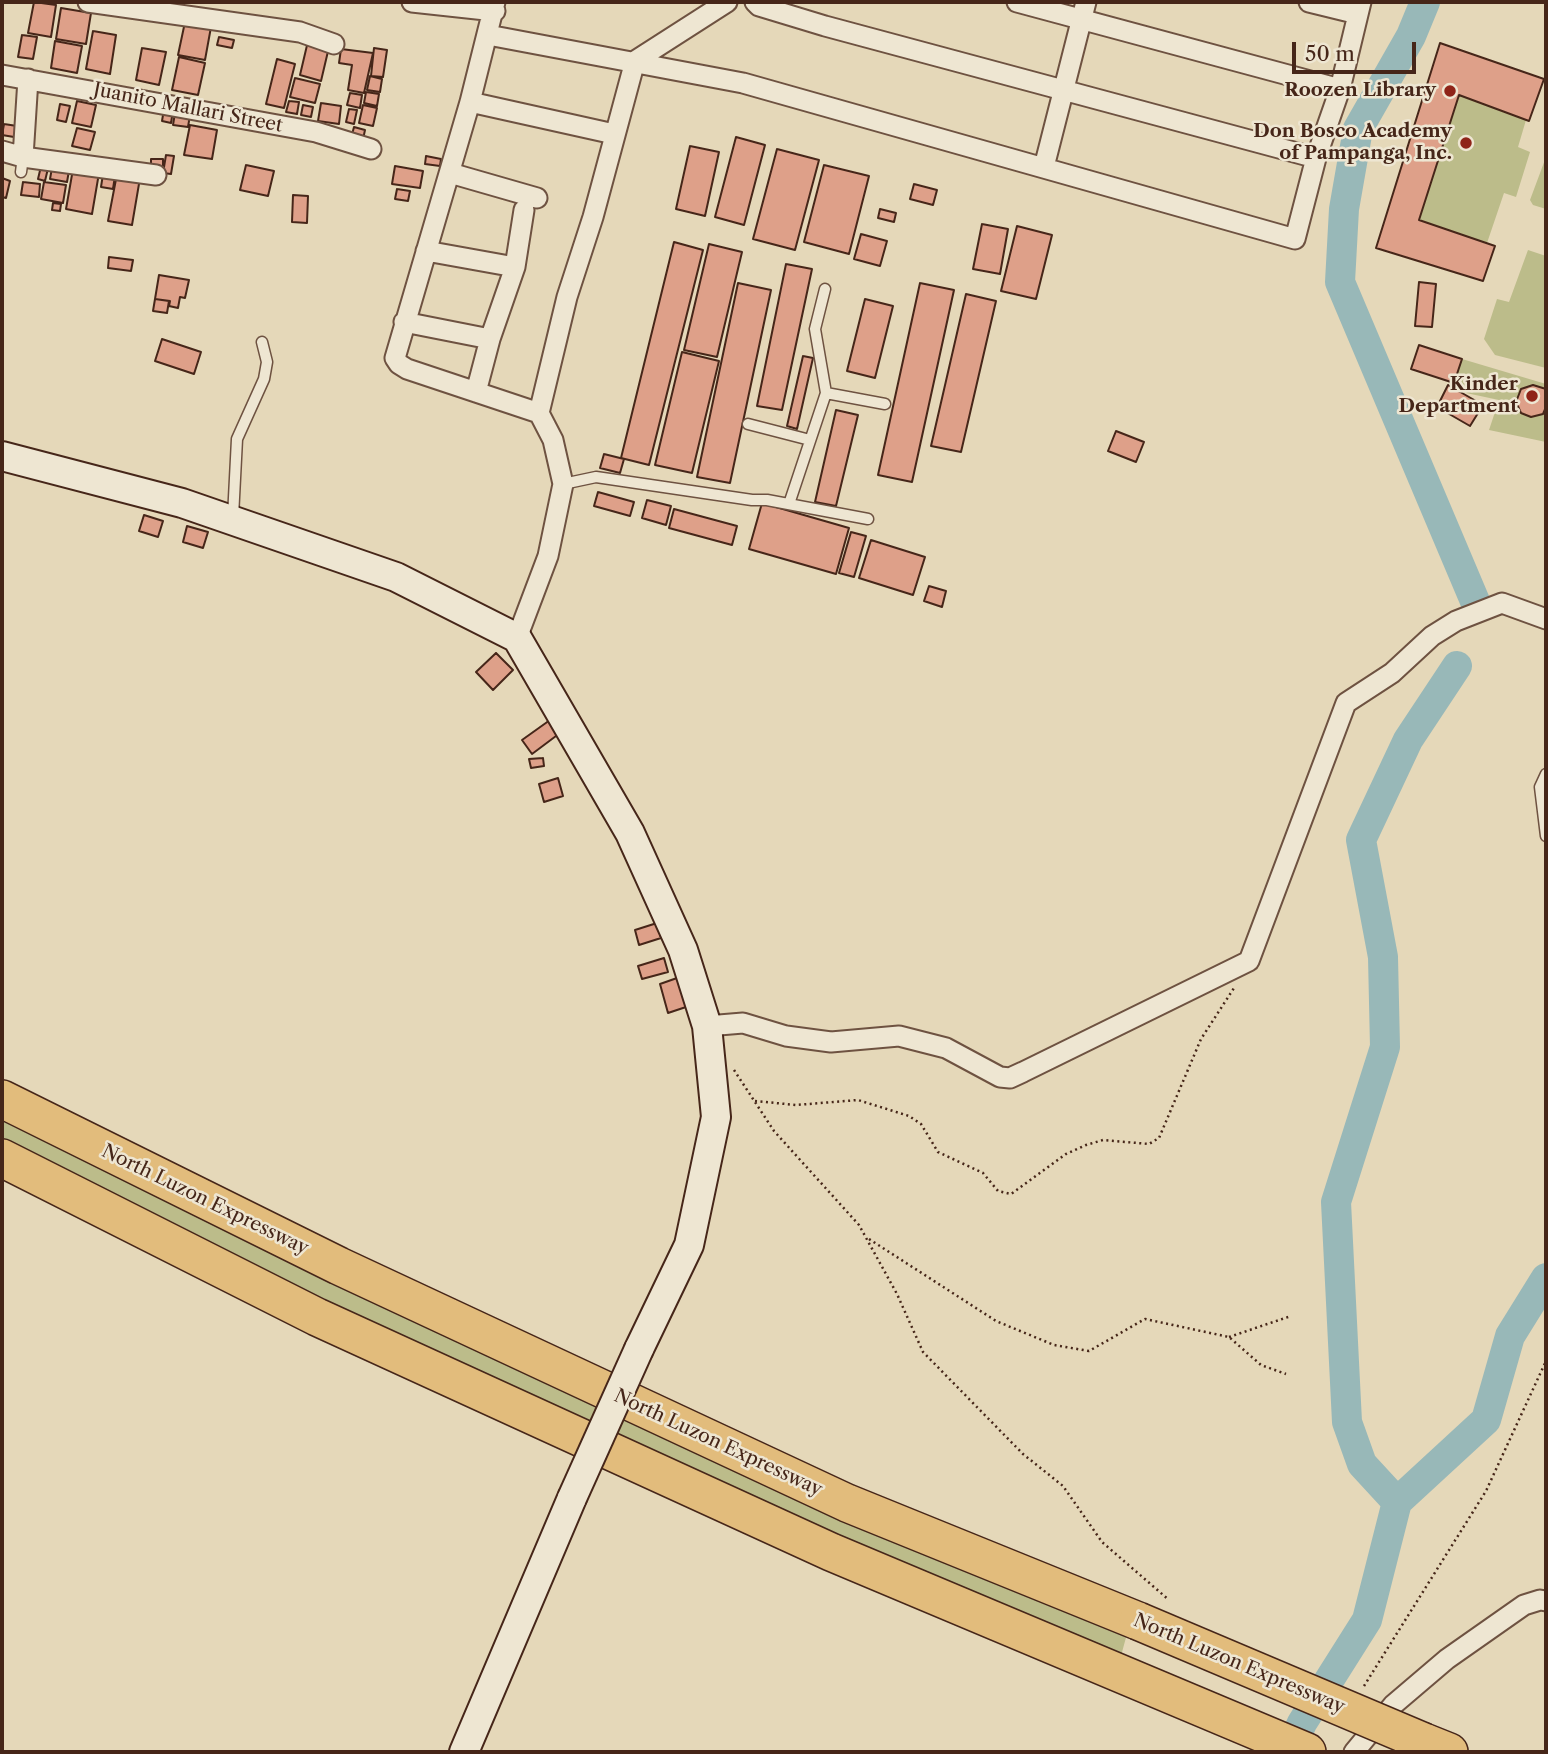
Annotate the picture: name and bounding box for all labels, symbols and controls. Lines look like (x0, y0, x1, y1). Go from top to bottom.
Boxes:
scale bar (1296, 28, 1420, 72)
text: 50 m (1305, 41, 1355, 66)
street label: Juanito Mallari Street (91, 78, 285, 138)
place label: Roozen Library (1284, 80, 1436, 102)
marker: Roozen Library (1442, 83, 1458, 99)
place label: Don Bosco Academy of Pampanga, Inc. (1253, 121, 1452, 165)
marker: Don Bosco Academy of Pampanga, Inc. (1458, 135, 1474, 151)
place label: Kinder Department (1399, 374, 1518, 418)
marker: Kinder Department (1524, 388, 1540, 404)
street label: North Luzon Expressway (98, 1140, 312, 1260)
street label: North Luzon Expressway (610, 1385, 826, 1501)
street label: North Luzon Expressway (1130, 1609, 1348, 1719)

